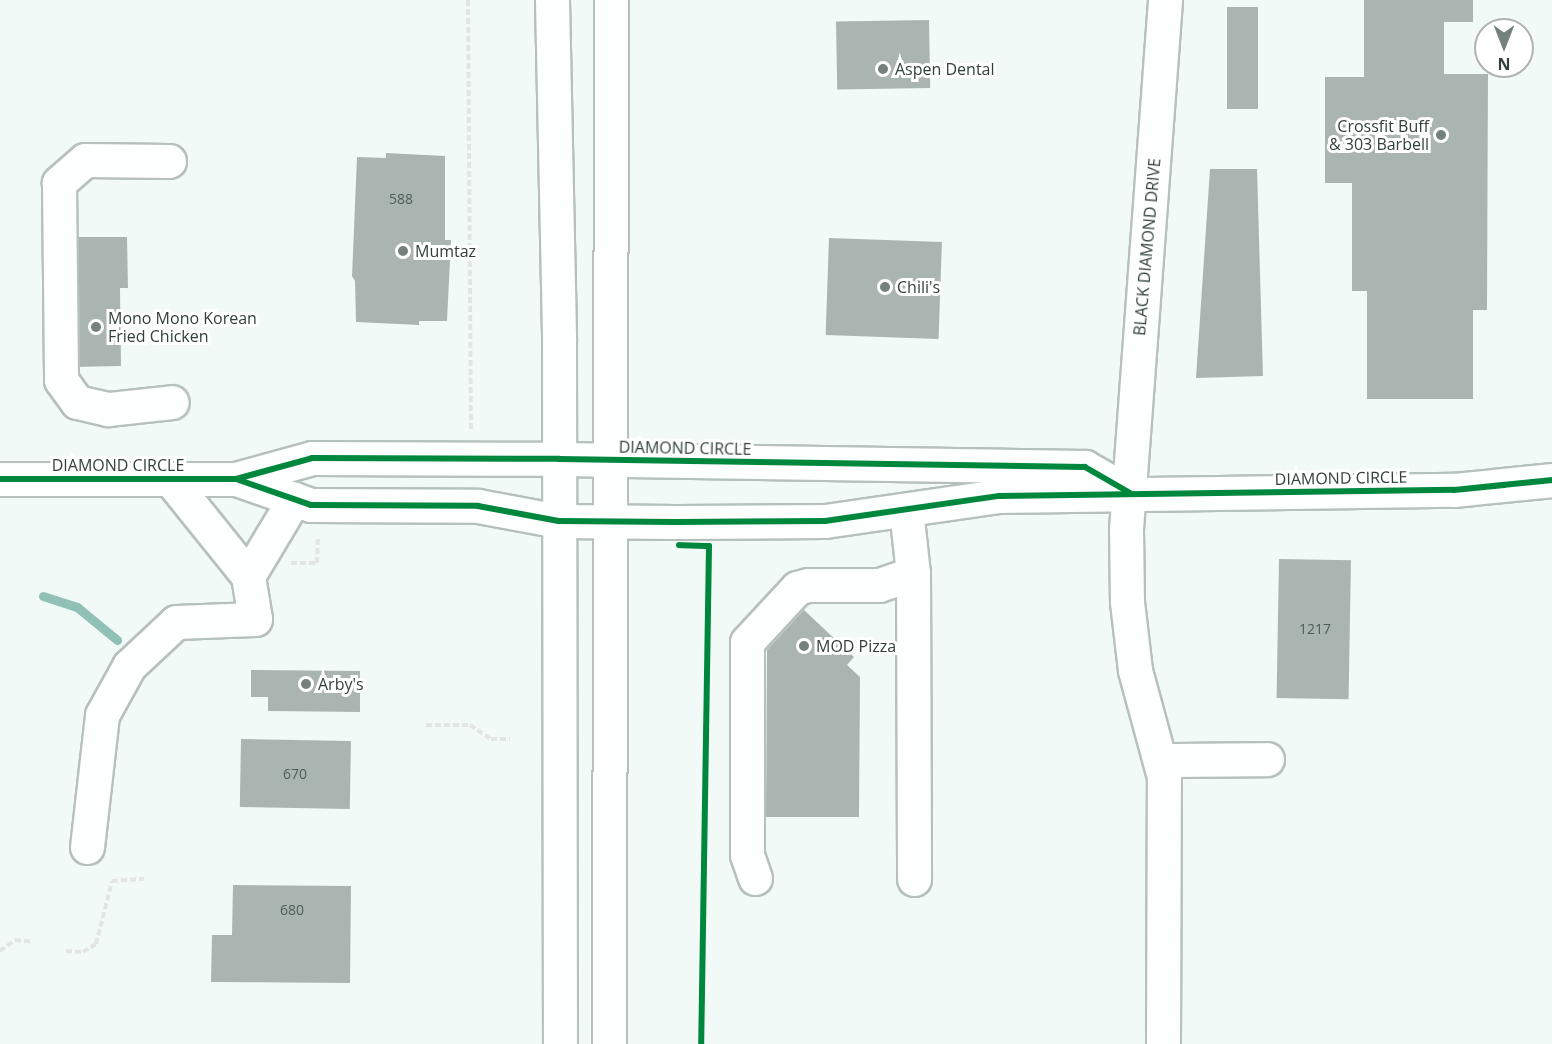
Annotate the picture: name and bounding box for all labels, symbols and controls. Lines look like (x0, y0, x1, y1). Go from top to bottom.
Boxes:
north arrow (1474, 18, 1534, 78)
text: N (1498, 53, 1511, 75)
place label: Aspen Dental (895, 59, 995, 79)
marker: Aspen Dental (876, 62, 890, 76)
place label: Crossfit Buff & 303 Barbell (1329, 116, 1429, 154)
marker: Crossfit Buff & 303 Barbell (1434, 128, 1448, 142)
street label: BLACK DIAMOND DRIVE (1130, 157, 1164, 337)
house number: 588 (389, 191, 413, 207)
place label: Mumtaz (415, 241, 476, 261)
marker: Mumtaz (396, 244, 410, 258)
place label: Chili's (897, 277, 940, 297)
marker: Chili's (878, 280, 892, 294)
place label: Mono Mono Korean Fried Chicken (108, 308, 257, 346)
marker: Mono Mono Korean Fried Chicken (89, 320, 103, 334)
street label: DIAMOND CIRCLE (619, 437, 751, 459)
street label: DIAMOND CIRCLE (52, 455, 184, 475)
street label: DIAMOND CIRCLE (1275, 467, 1407, 489)
house number: 1217 (1299, 621, 1331, 637)
place label: MOD Pizza (816, 636, 896, 656)
marker: MOD Pizza (797, 639, 811, 653)
place label: Arby's (318, 674, 364, 694)
marker: Arby's (299, 677, 313, 691)
house number: 670 (283, 766, 307, 782)
house number: 680 (280, 902, 304, 918)

